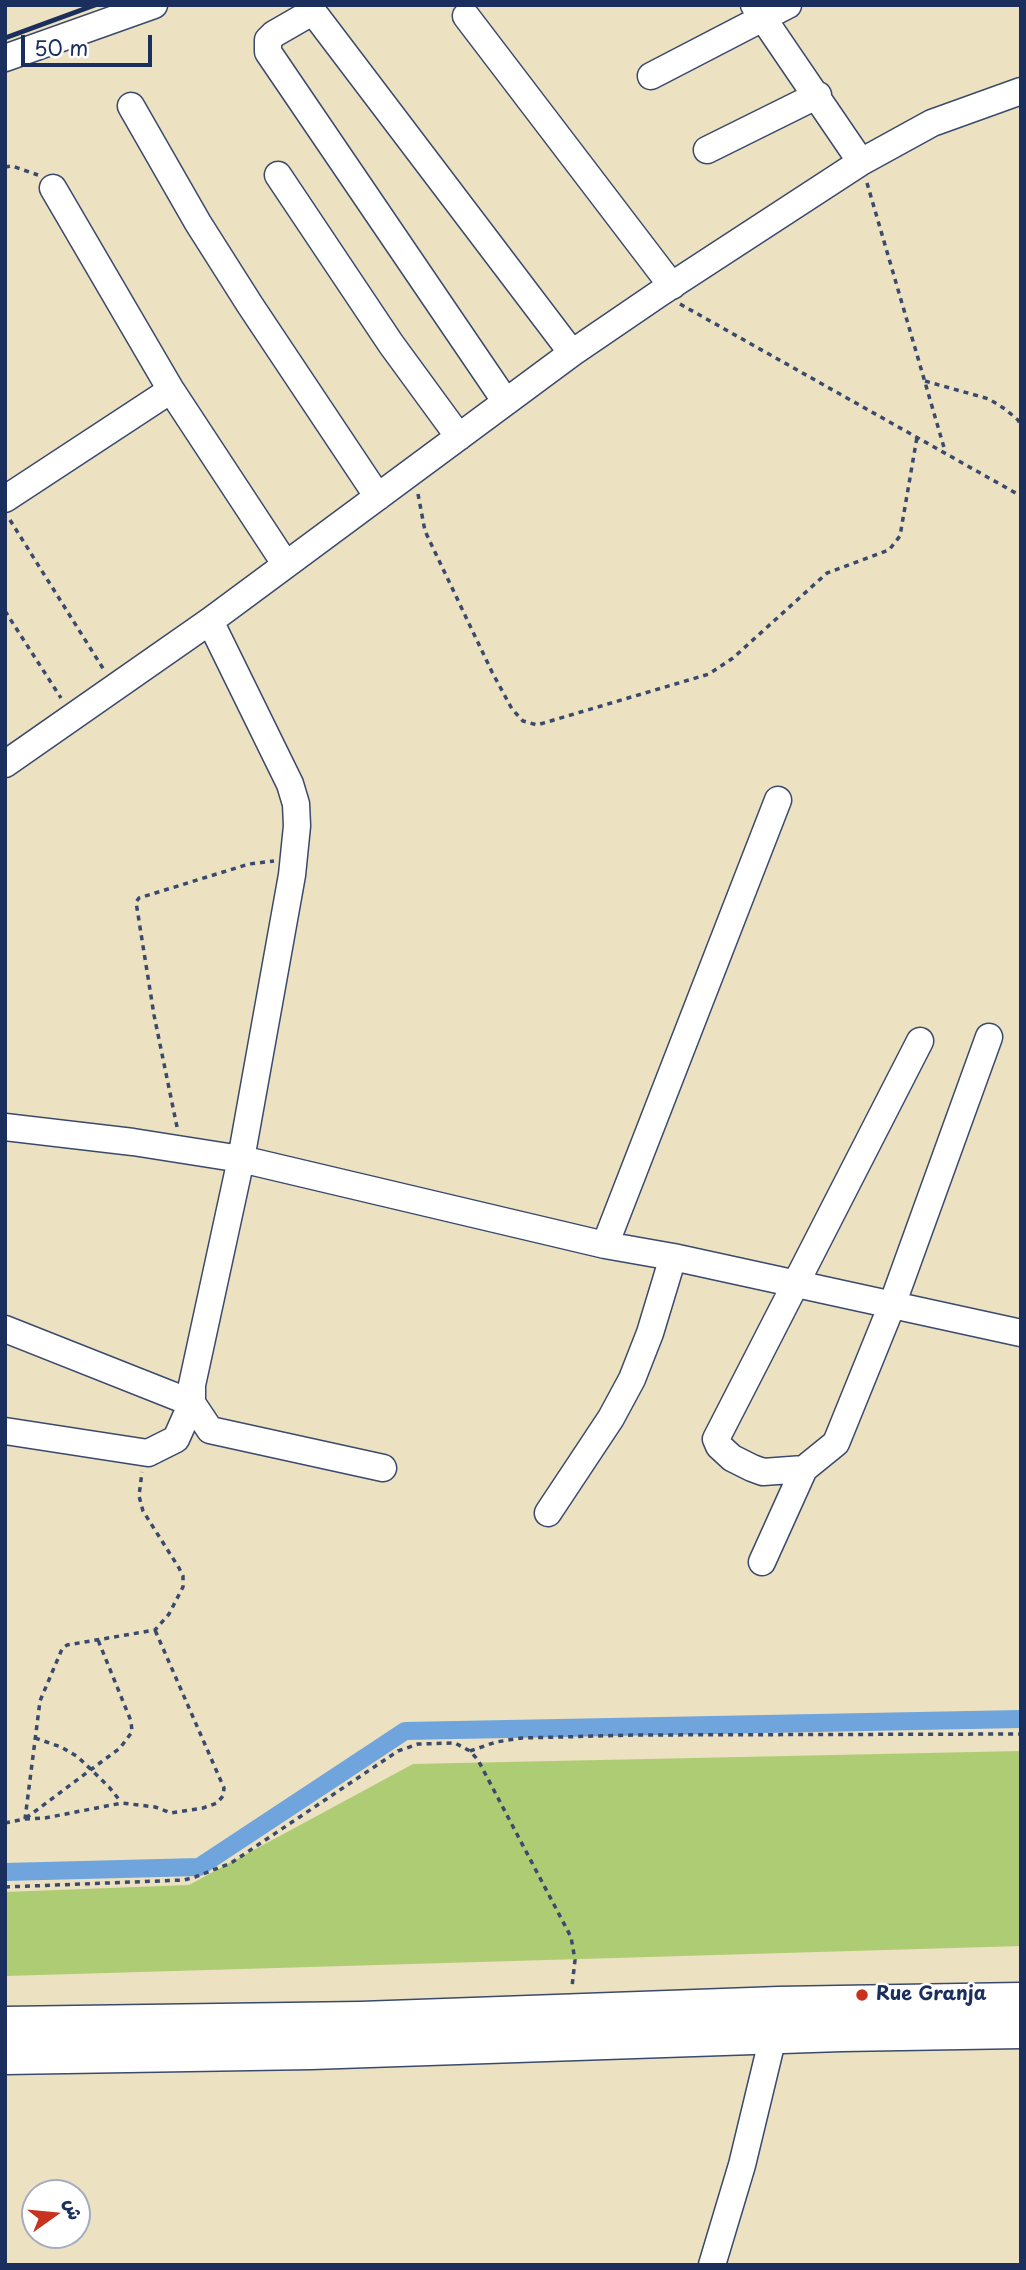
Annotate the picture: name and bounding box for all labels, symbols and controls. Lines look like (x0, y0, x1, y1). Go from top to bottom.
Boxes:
scale bar (24, 21, 156, 65)
text: 50 m (34, 31, 88, 63)
place label: Rue Granja (876, 1984, 987, 2006)
marker: Rue Granja (854, 1987, 870, 2003)
north arrow (21, 2179, 91, 2249)
text: ش (58, 2195, 91, 2223)

